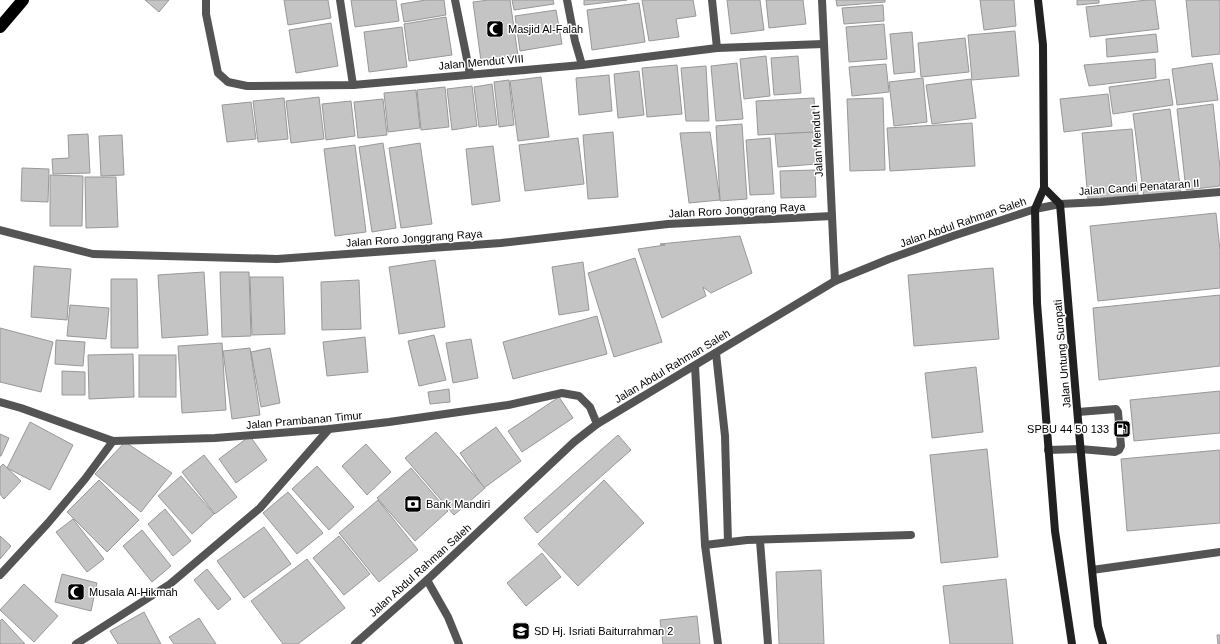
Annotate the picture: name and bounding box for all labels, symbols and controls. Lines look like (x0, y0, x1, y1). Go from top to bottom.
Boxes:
mosque icon: Masjid Al-Falah (485, 19, 505, 39)
place label: Masjid Al-Falah (508, 23, 583, 35)
street label: Jalan Mendut VIII (438, 52, 524, 72)
street label: Jalan Mendut I (809, 105, 825, 177)
street label: Jalan Candi Penataran II (1078, 177, 1200, 197)
street label: Jalan Abdul Rahman Saleh (898, 195, 1028, 249)
street label: Jalan Roro Jonggrang Raya (668, 200, 807, 220)
street label: Jalan Roro Jonggrang Raya (345, 227, 484, 249)
street label: Jalan Untung Suropati (1051, 299, 1073, 409)
street label: Jalan Abdul Rahman Saleh (612, 327, 732, 405)
street label: Jalan Prambanan Timur (245, 409, 363, 431)
fuel station icon: SPBU 44 50 133 (1112, 419, 1132, 439)
place label: SPBU 44 50 133 (1027, 423, 1109, 435)
bank icon: Bank Mandiri (403, 494, 423, 514)
place label: Bank Mandiri (426, 498, 490, 510)
street label: Jalan Abdul Rahman Saleh (367, 521, 473, 619)
mosque icon: Musala Al-Hikmah (66, 582, 86, 602)
place label: Musala Al-Hikmah (89, 586, 178, 598)
school or university icon: SD Hj. Isriati Baiturrahman 2 (511, 621, 531, 641)
place label: SD Hj. Isriati Baiturrahman 2 (534, 625, 673, 637)

